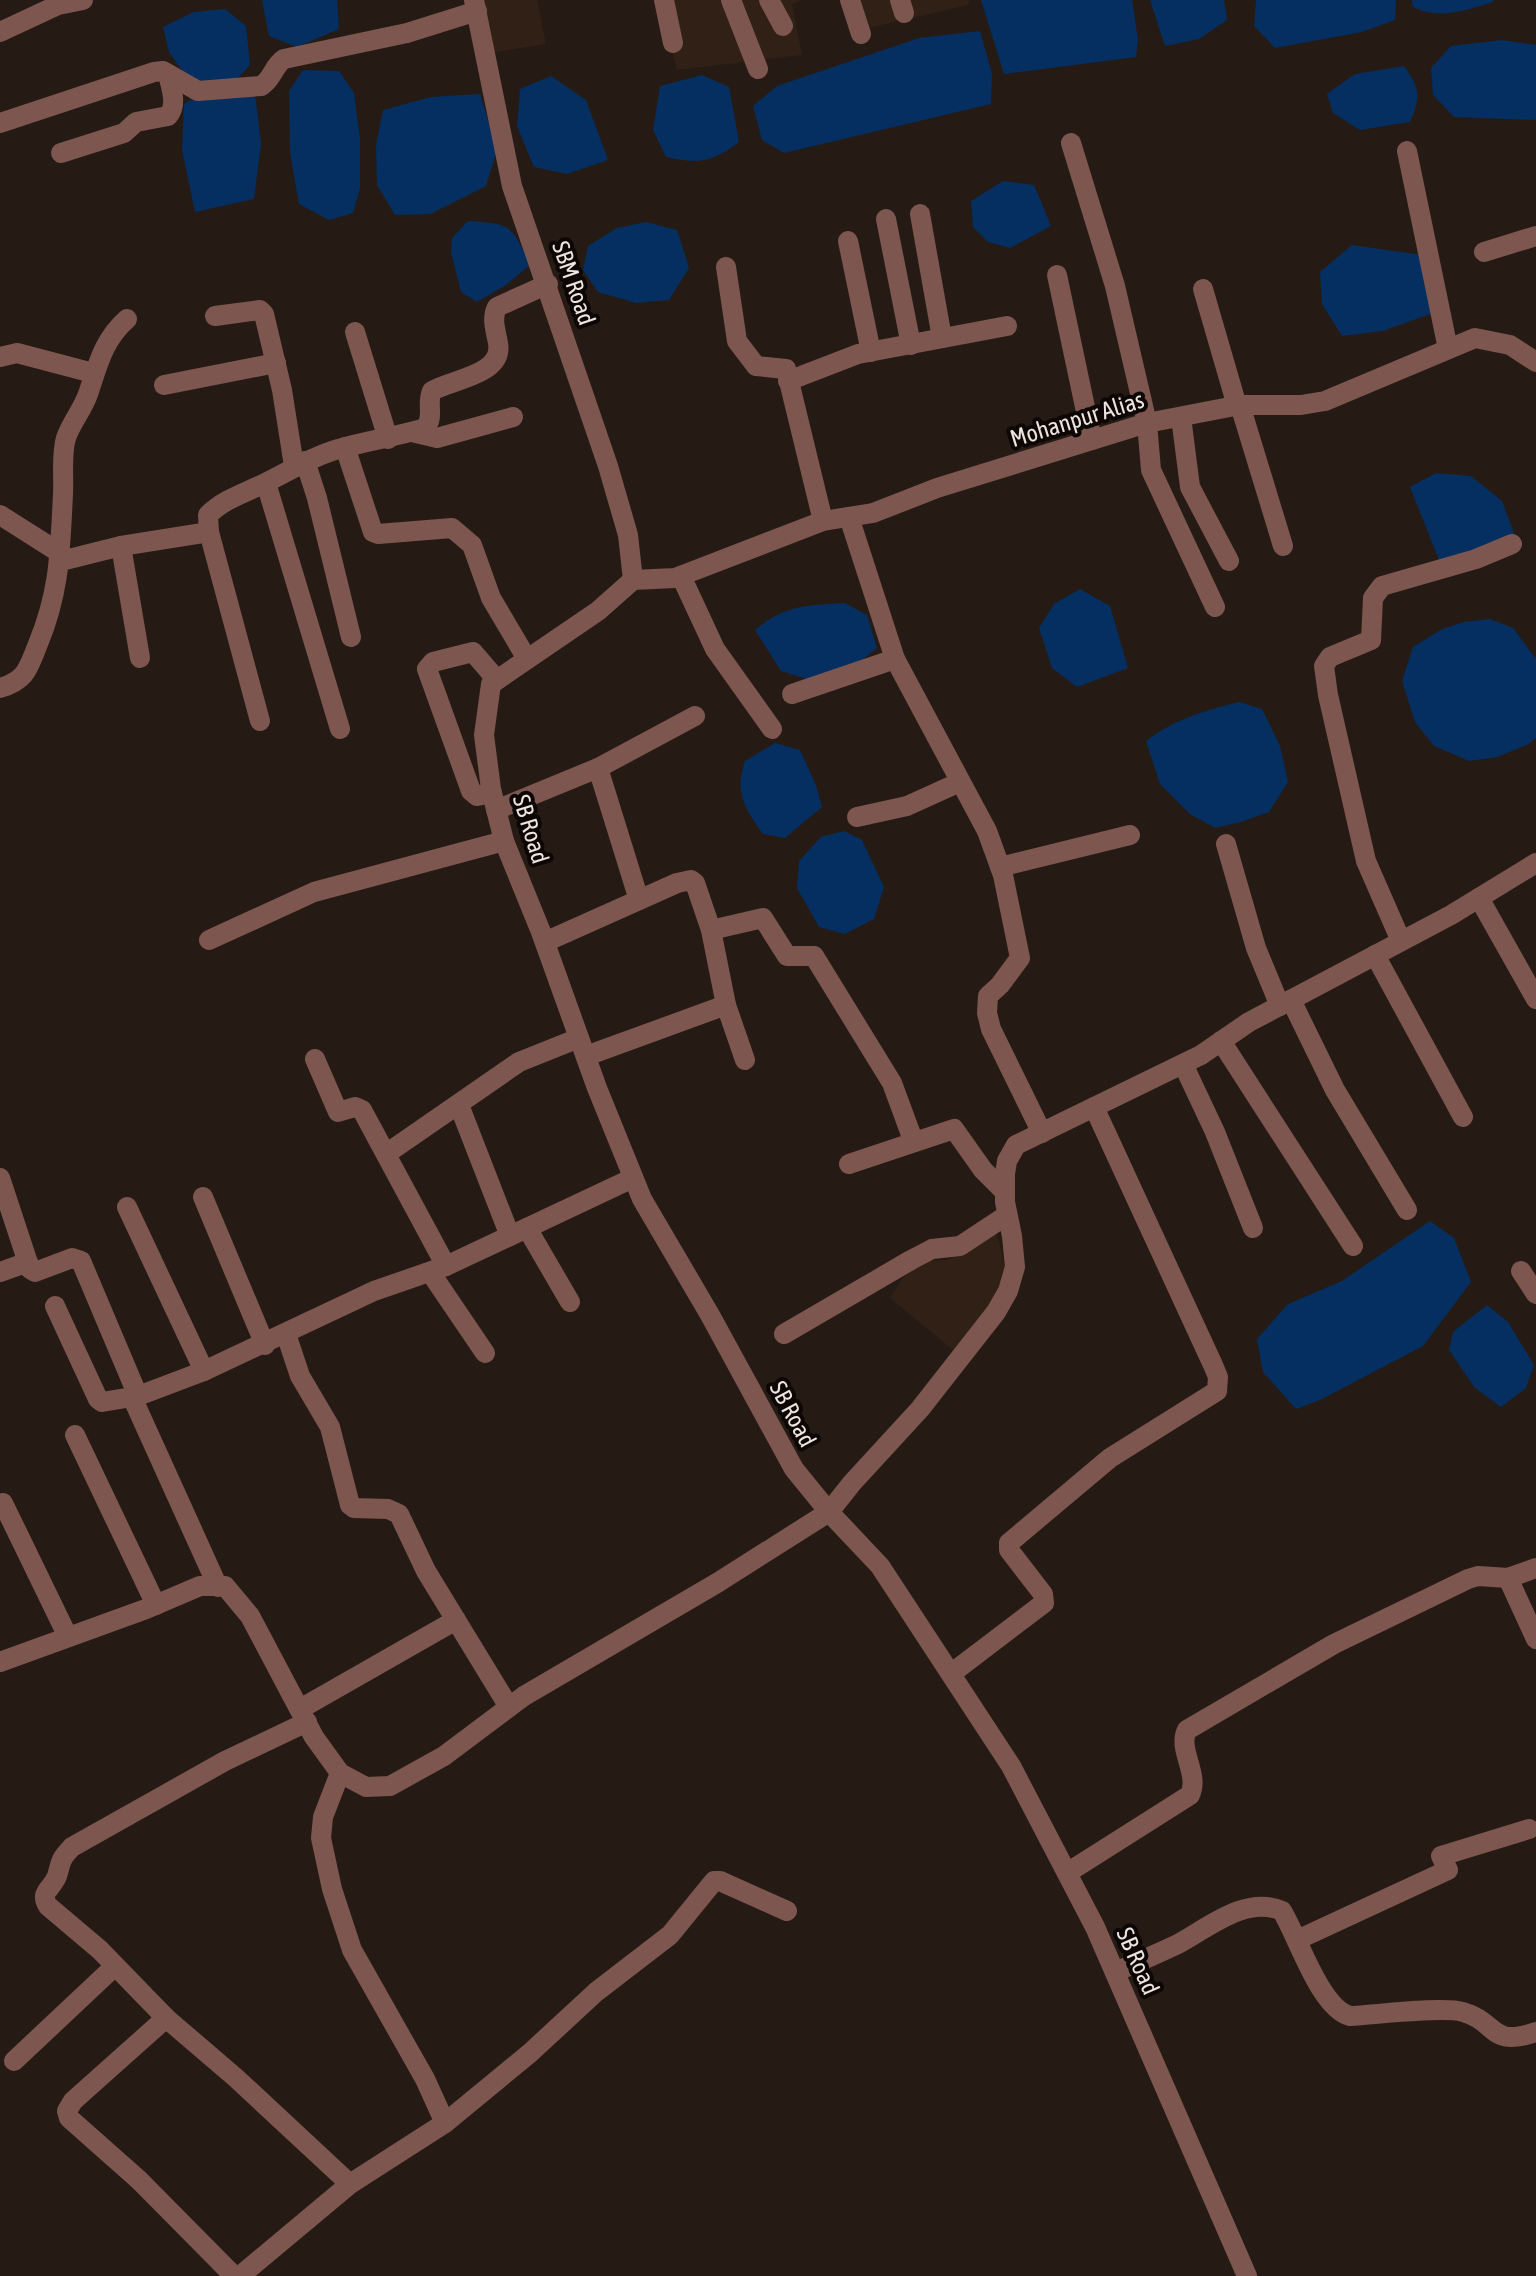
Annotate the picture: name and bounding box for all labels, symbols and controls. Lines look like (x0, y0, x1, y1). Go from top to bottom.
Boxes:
street label: SBM Road (547, 238, 601, 328)
street label: Mohanpur Alias (1007, 386, 1147, 452)
street label: SB Road (508, 791, 554, 867)
street label: SB Road (765, 1377, 821, 1451)
street label: SB Road (1111, 1923, 1165, 1999)

